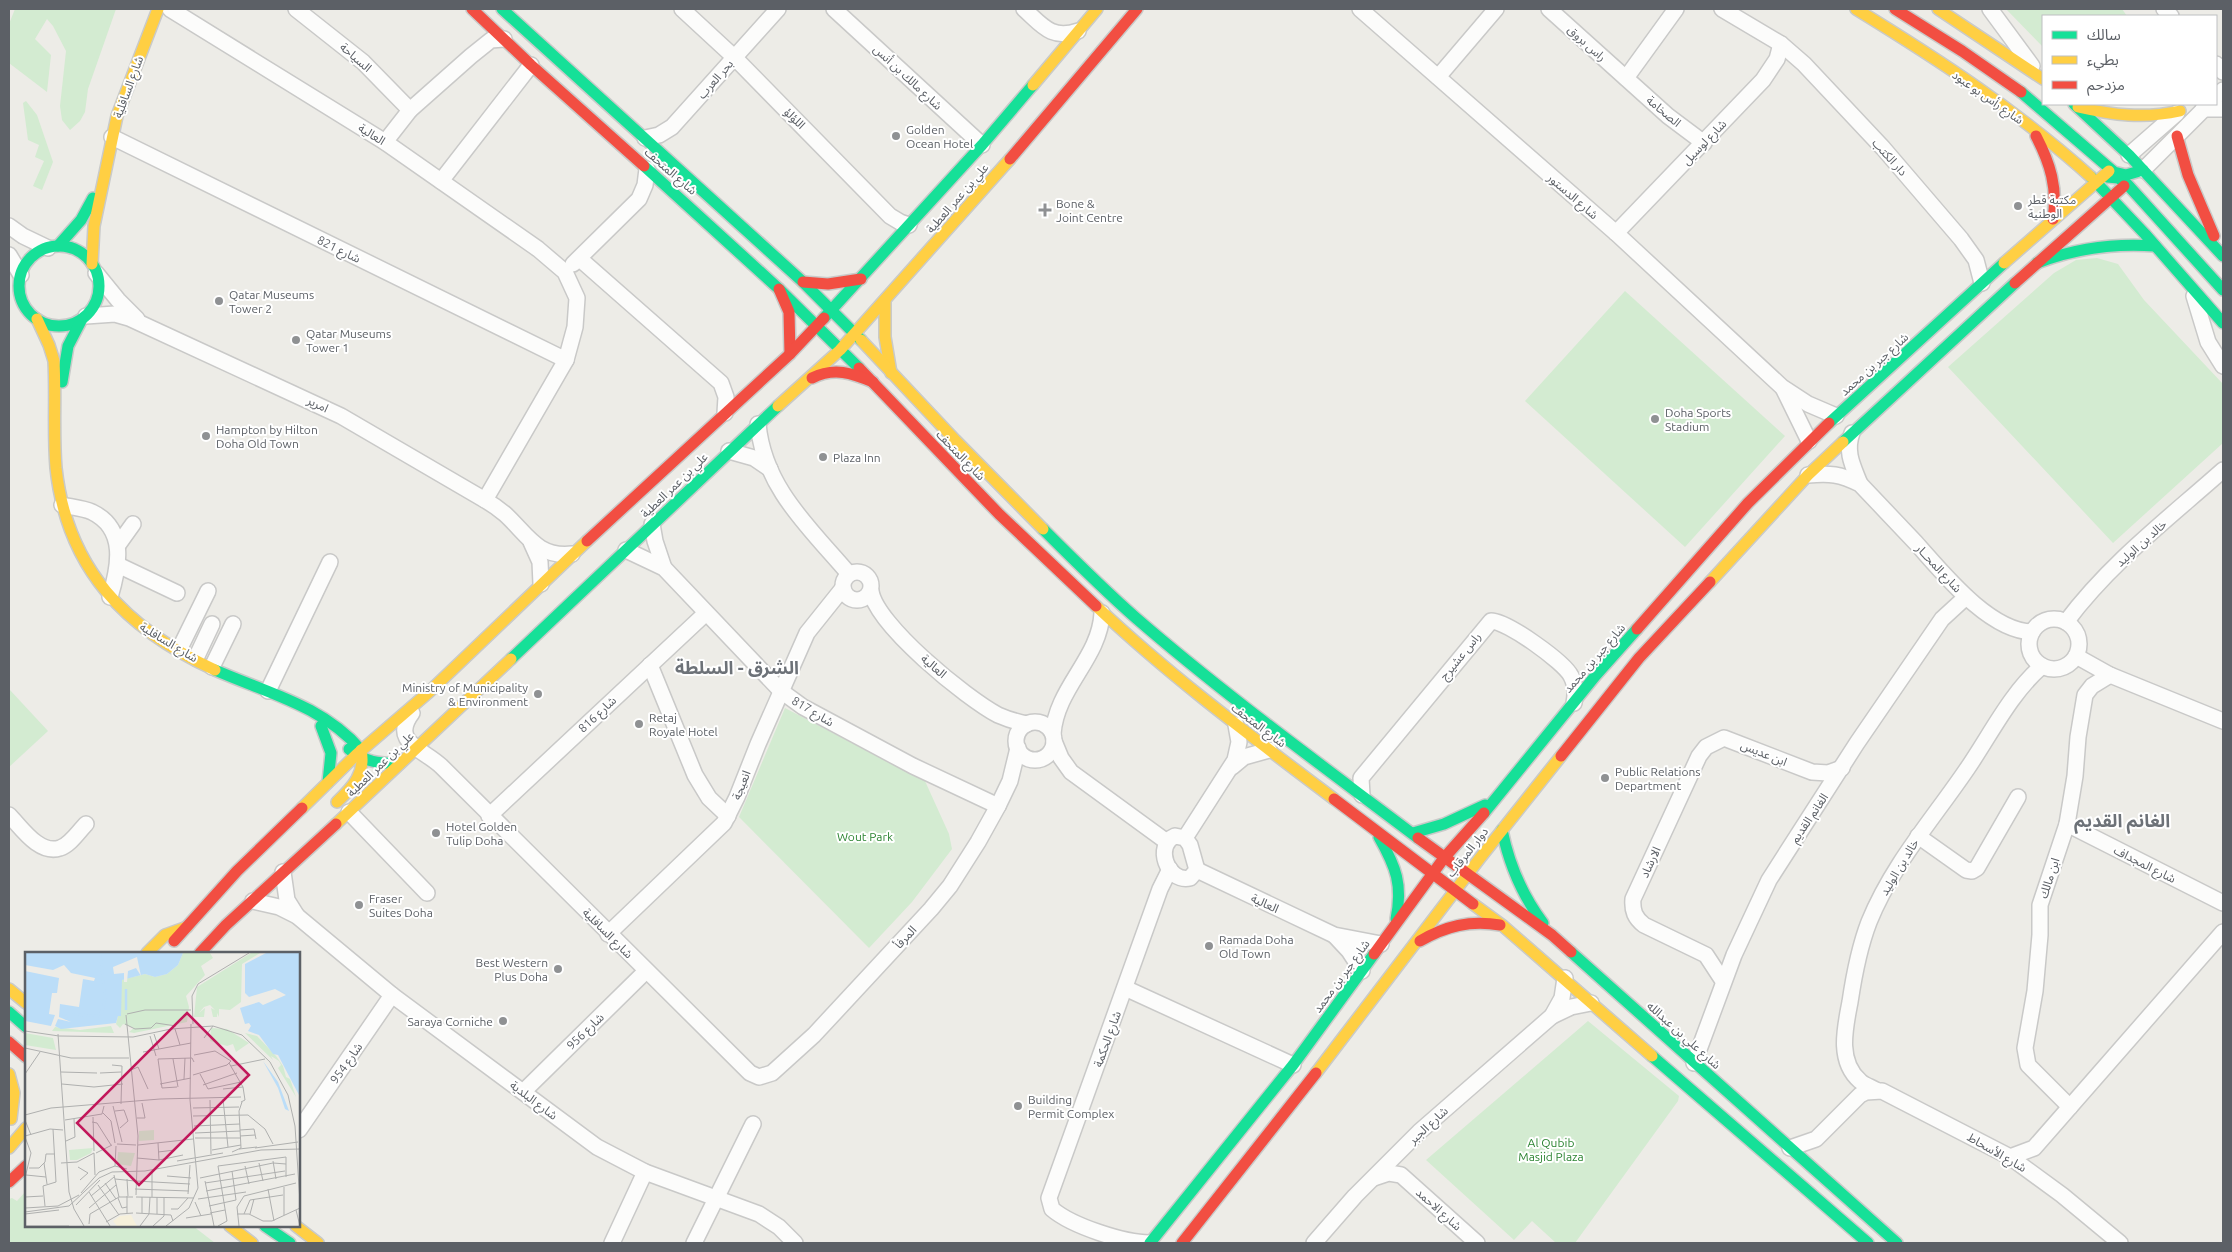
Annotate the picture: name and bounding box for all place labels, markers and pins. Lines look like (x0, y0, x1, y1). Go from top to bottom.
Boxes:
place label: Golden Ocean Hotel (906, 123, 973, 150)
marker: Golden Ocean Hotel (890, 130, 902, 142)
place label: مكتبة قطر الوطنية (2027, 193, 2076, 221)
place label: Bone & Joint Centre (1056, 197, 1123, 224)
marker: مكتبة قطر الوطنية (2012, 200, 2024, 212)
marker: Bone & Joint Centre (1038, 203, 1052, 217)
place label: Qatar Museums Tower 2 (229, 288, 314, 315)
marker: Qatar Museums Tower 2 (213, 295, 225, 307)
place label: Qatar Museums Tower 1 (306, 327, 391, 354)
marker: Qatar Museums Tower 1 (290, 334, 302, 346)
place label: Doha Sports Stadium (1665, 406, 1731, 433)
marker: Doha Sports Stadium (1649, 413, 1661, 425)
place label: Hampton by Hilton Doha Old Town (216, 423, 318, 450)
marker: Hampton by Hilton Doha Old Town (200, 430, 212, 442)
marker: Plaza Inn (817, 451, 829, 463)
place label: Plaza Inn (833, 451, 881, 464)
place label: Ministry of Municipality & Environment (402, 681, 528, 708)
marker: Ministry of Municipality & Environment (532, 688, 544, 700)
place label: Retaj Royale Hotel (649, 711, 718, 738)
marker: Retaj Royale Hotel (633, 718, 645, 730)
place label: Public Relations Department (1615, 765, 1701, 792)
marker: Public Relations Department (1599, 772, 1611, 784)
place label: Hotel Golden Tulip Doha (446, 820, 517, 847)
marker: Hotel Golden Tulip Doha (430, 827, 442, 839)
place label: Fraser Suites Doha (369, 892, 433, 919)
marker: Fraser Suites Doha (353, 899, 365, 911)
place label: Ramada Doha Old Town (1219, 933, 1294, 960)
marker: Ramada Doha Old Town (1203, 940, 1215, 952)
place label: Best Western Plus Doha (476, 956, 548, 983)
marker: Best Western Plus Doha (552, 963, 564, 975)
place label: Saraya Corniche (407, 1015, 493, 1028)
marker: Saraya Corniche (497, 1015, 509, 1027)
place label: Building Permit Complex (1028, 1093, 1114, 1120)
marker: Building Permit Complex (1012, 1100, 1024, 1112)

